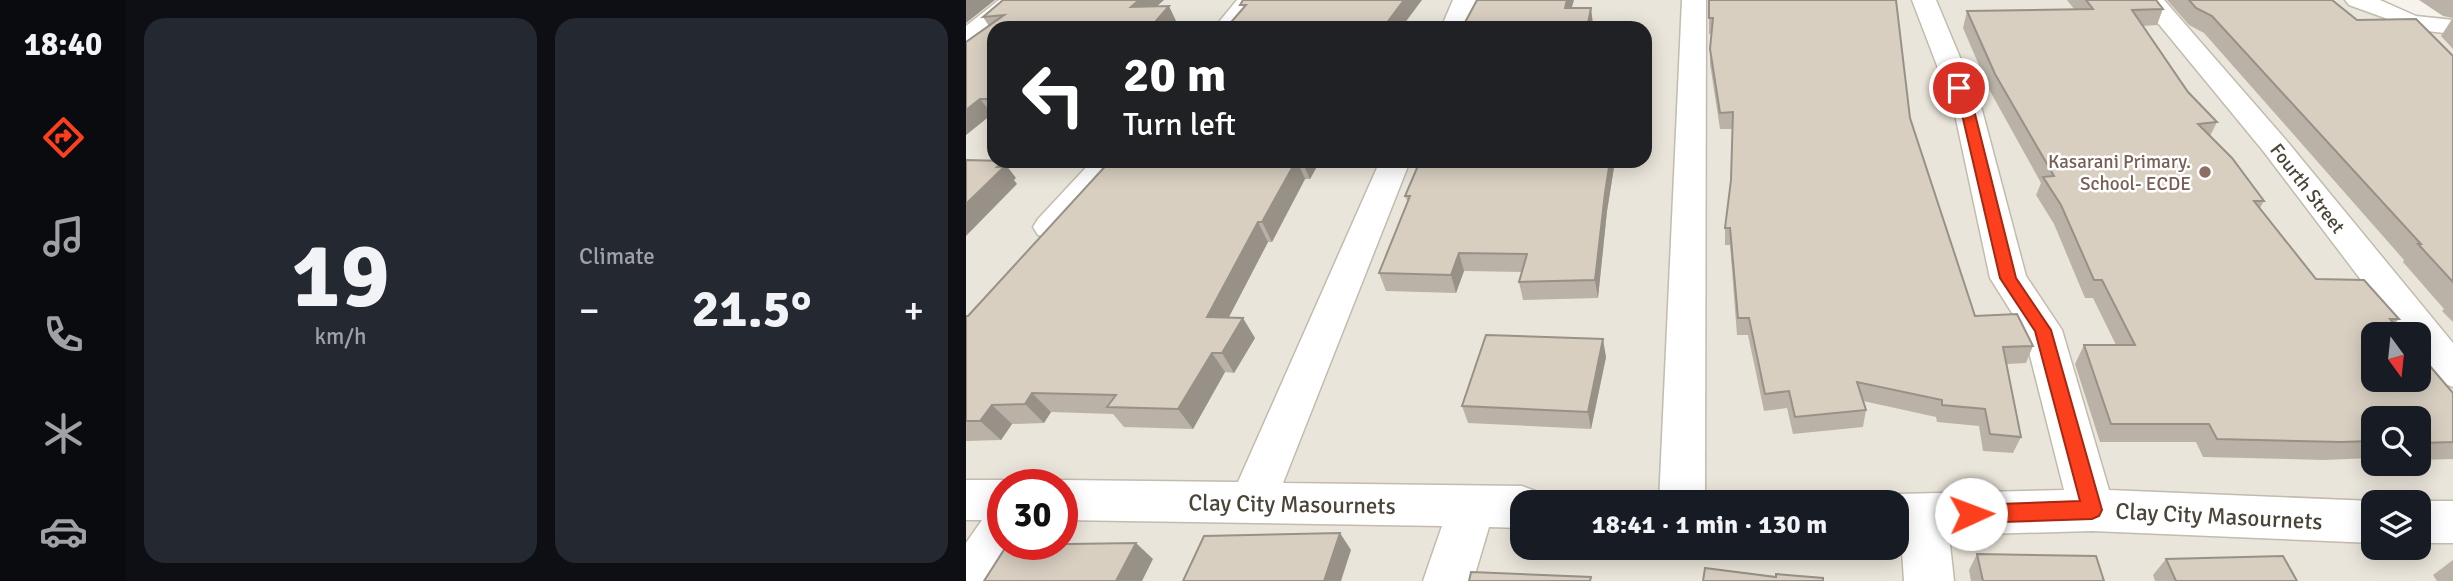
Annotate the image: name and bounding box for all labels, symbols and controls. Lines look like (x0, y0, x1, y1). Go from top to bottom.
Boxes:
text: 18:40 (24, 25, 102, 64)
text: 20 m (1123, 45, 1226, 105)
icon: left (1008, 49, 1099, 140)
pin (1929, 58, 1989, 118)
icon: arrive (1940, 69, 1978, 107)
text: Turn left (1123, 105, 1236, 144)
icon: directions (39, 113, 88, 162)
street label: Fourth Street (2265, 139, 2350, 239)
place label: Kasarani Primary. School- ECDE (2048, 150, 2191, 196)
marker: Kasarani Primary. School- ECDE (2197, 164, 2213, 180)
icon: music (39, 212, 88, 261)
text: 19 (291, 220, 390, 333)
text: Climate (579, 242, 655, 271)
text: 21.5° (692, 277, 811, 341)
text: − (579, 287, 600, 334)
text: + (903, 287, 924, 334)
icon: phone (39, 310, 88, 359)
text: km/h (314, 322, 367, 351)
north arrow (2361, 322, 2431, 392)
map controls (2361, 322, 2431, 560)
button: search (2361, 406, 2431, 476)
icon: climate (39, 409, 88, 458)
speed limit sign: 30 (987, 469, 1078, 560)
position arrow (1934, 477, 2008, 551)
street label: Clay City Masournets (1188, 488, 1396, 521)
button: layers (2361, 490, 2431, 560)
street label: Clay City Masournets (2115, 497, 2323, 536)
icon: car (39, 507, 88, 556)
text: 18:41 · 1 min · 130 m (1592, 509, 1827, 541)

